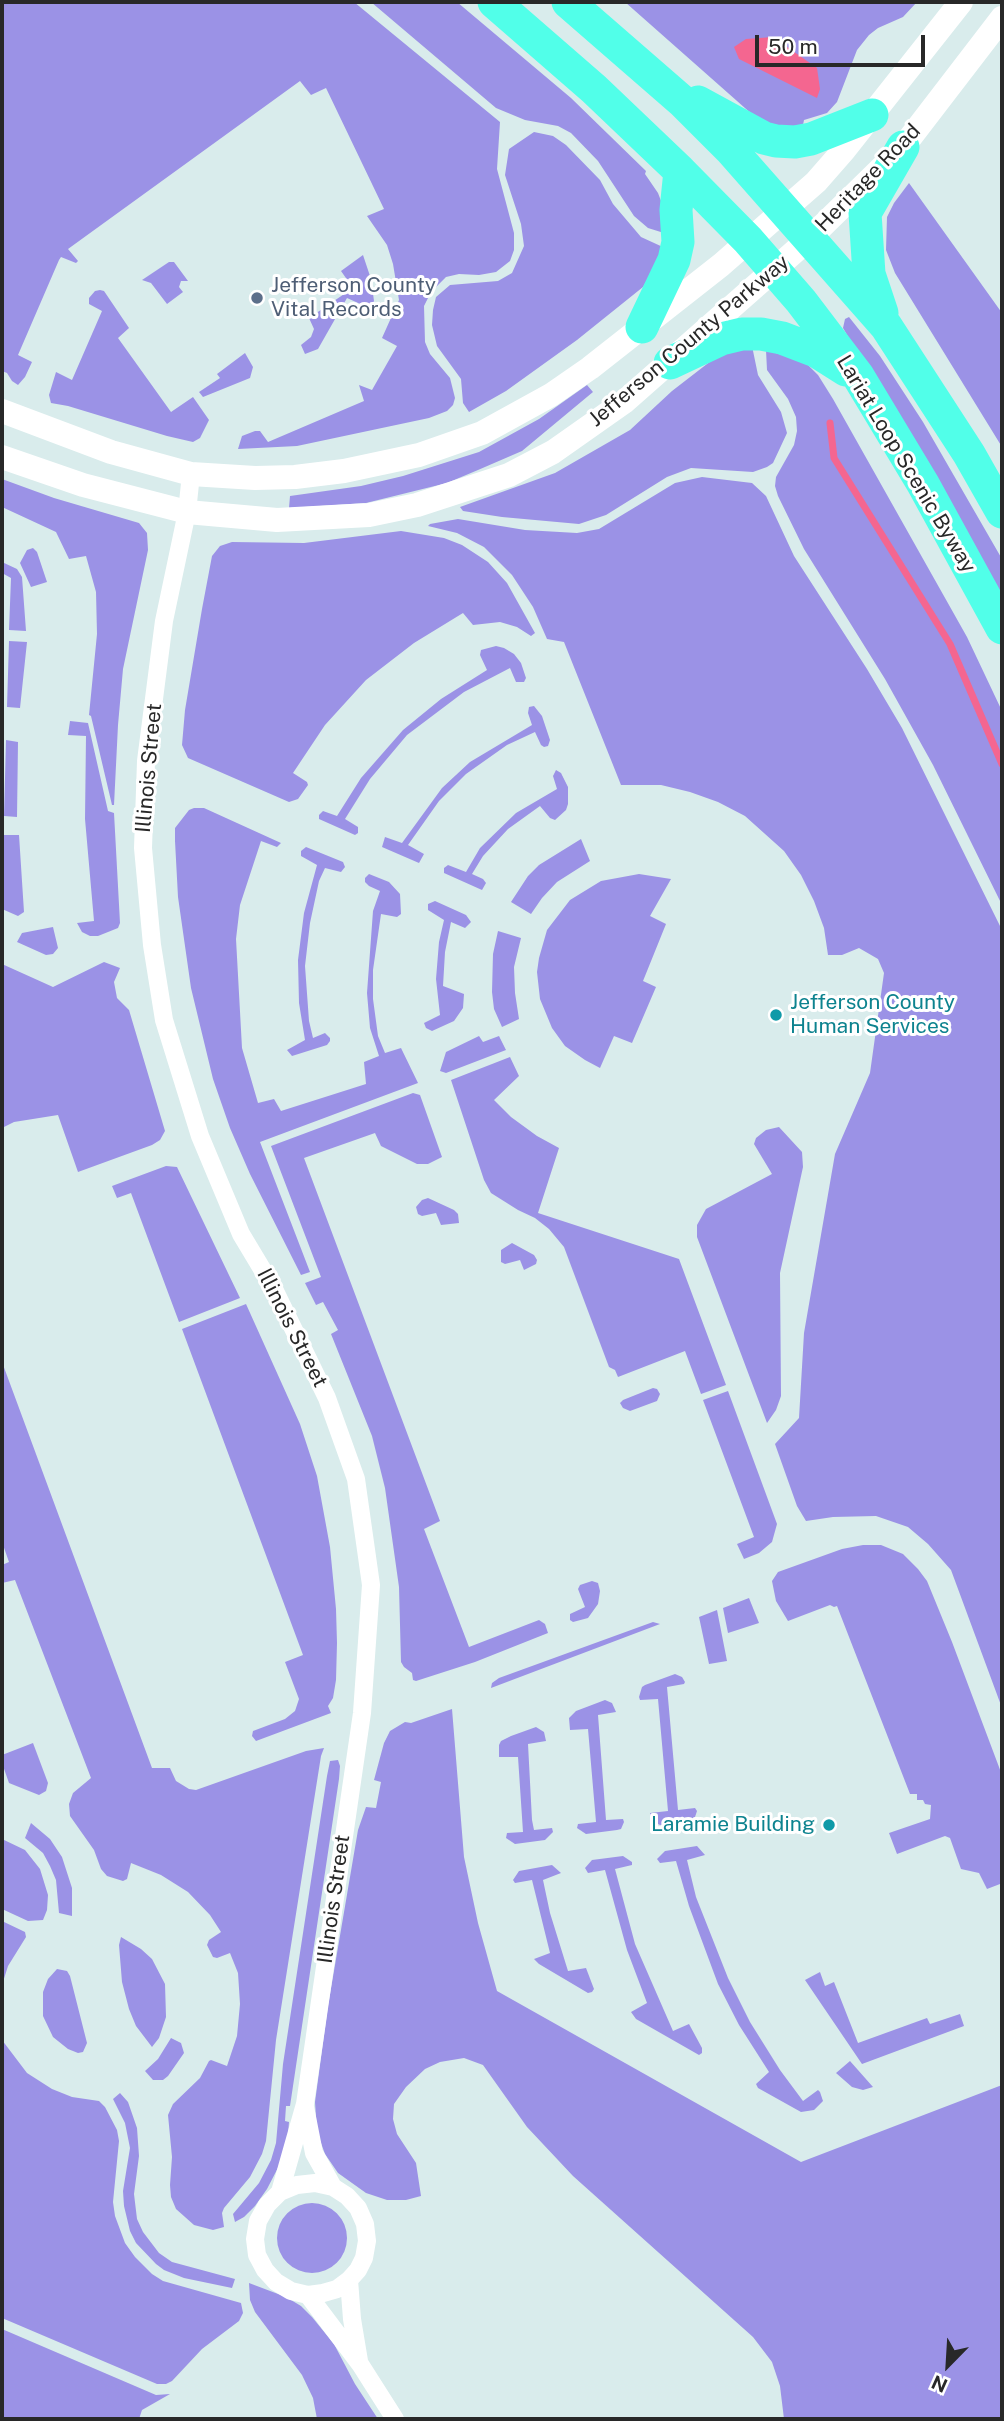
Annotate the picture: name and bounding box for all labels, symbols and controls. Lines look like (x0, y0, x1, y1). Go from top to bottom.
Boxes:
scale bar (759, 21, 929, 65)
text: 50 m (768, 34, 818, 59)
street label: Heritage Road (810, 119, 926, 237)
street label: Jefferson County Parkway (584, 250, 794, 432)
place label: Jefferson County Vital Records (271, 273, 436, 323)
marker: Jefferson County Vital Records (249, 290, 265, 306)
street label: Lariat Loop Scenic Byway (831, 351, 981, 577)
street label: Illinois Street (131, 702, 167, 834)
place label: Jefferson County Human Services (790, 990, 955, 1040)
marker: Jefferson County Human Services (768, 1007, 784, 1023)
street label: Illinois Street (251, 1264, 333, 1392)
place label: Laramie Building (651, 1812, 815, 1838)
marker: Laramie Building (821, 1817, 837, 1833)
street label: Illinois Street (312, 1833, 356, 1965)
north arrow (913, 2330, 983, 2400)
text: N (928, 2371, 951, 2397)

